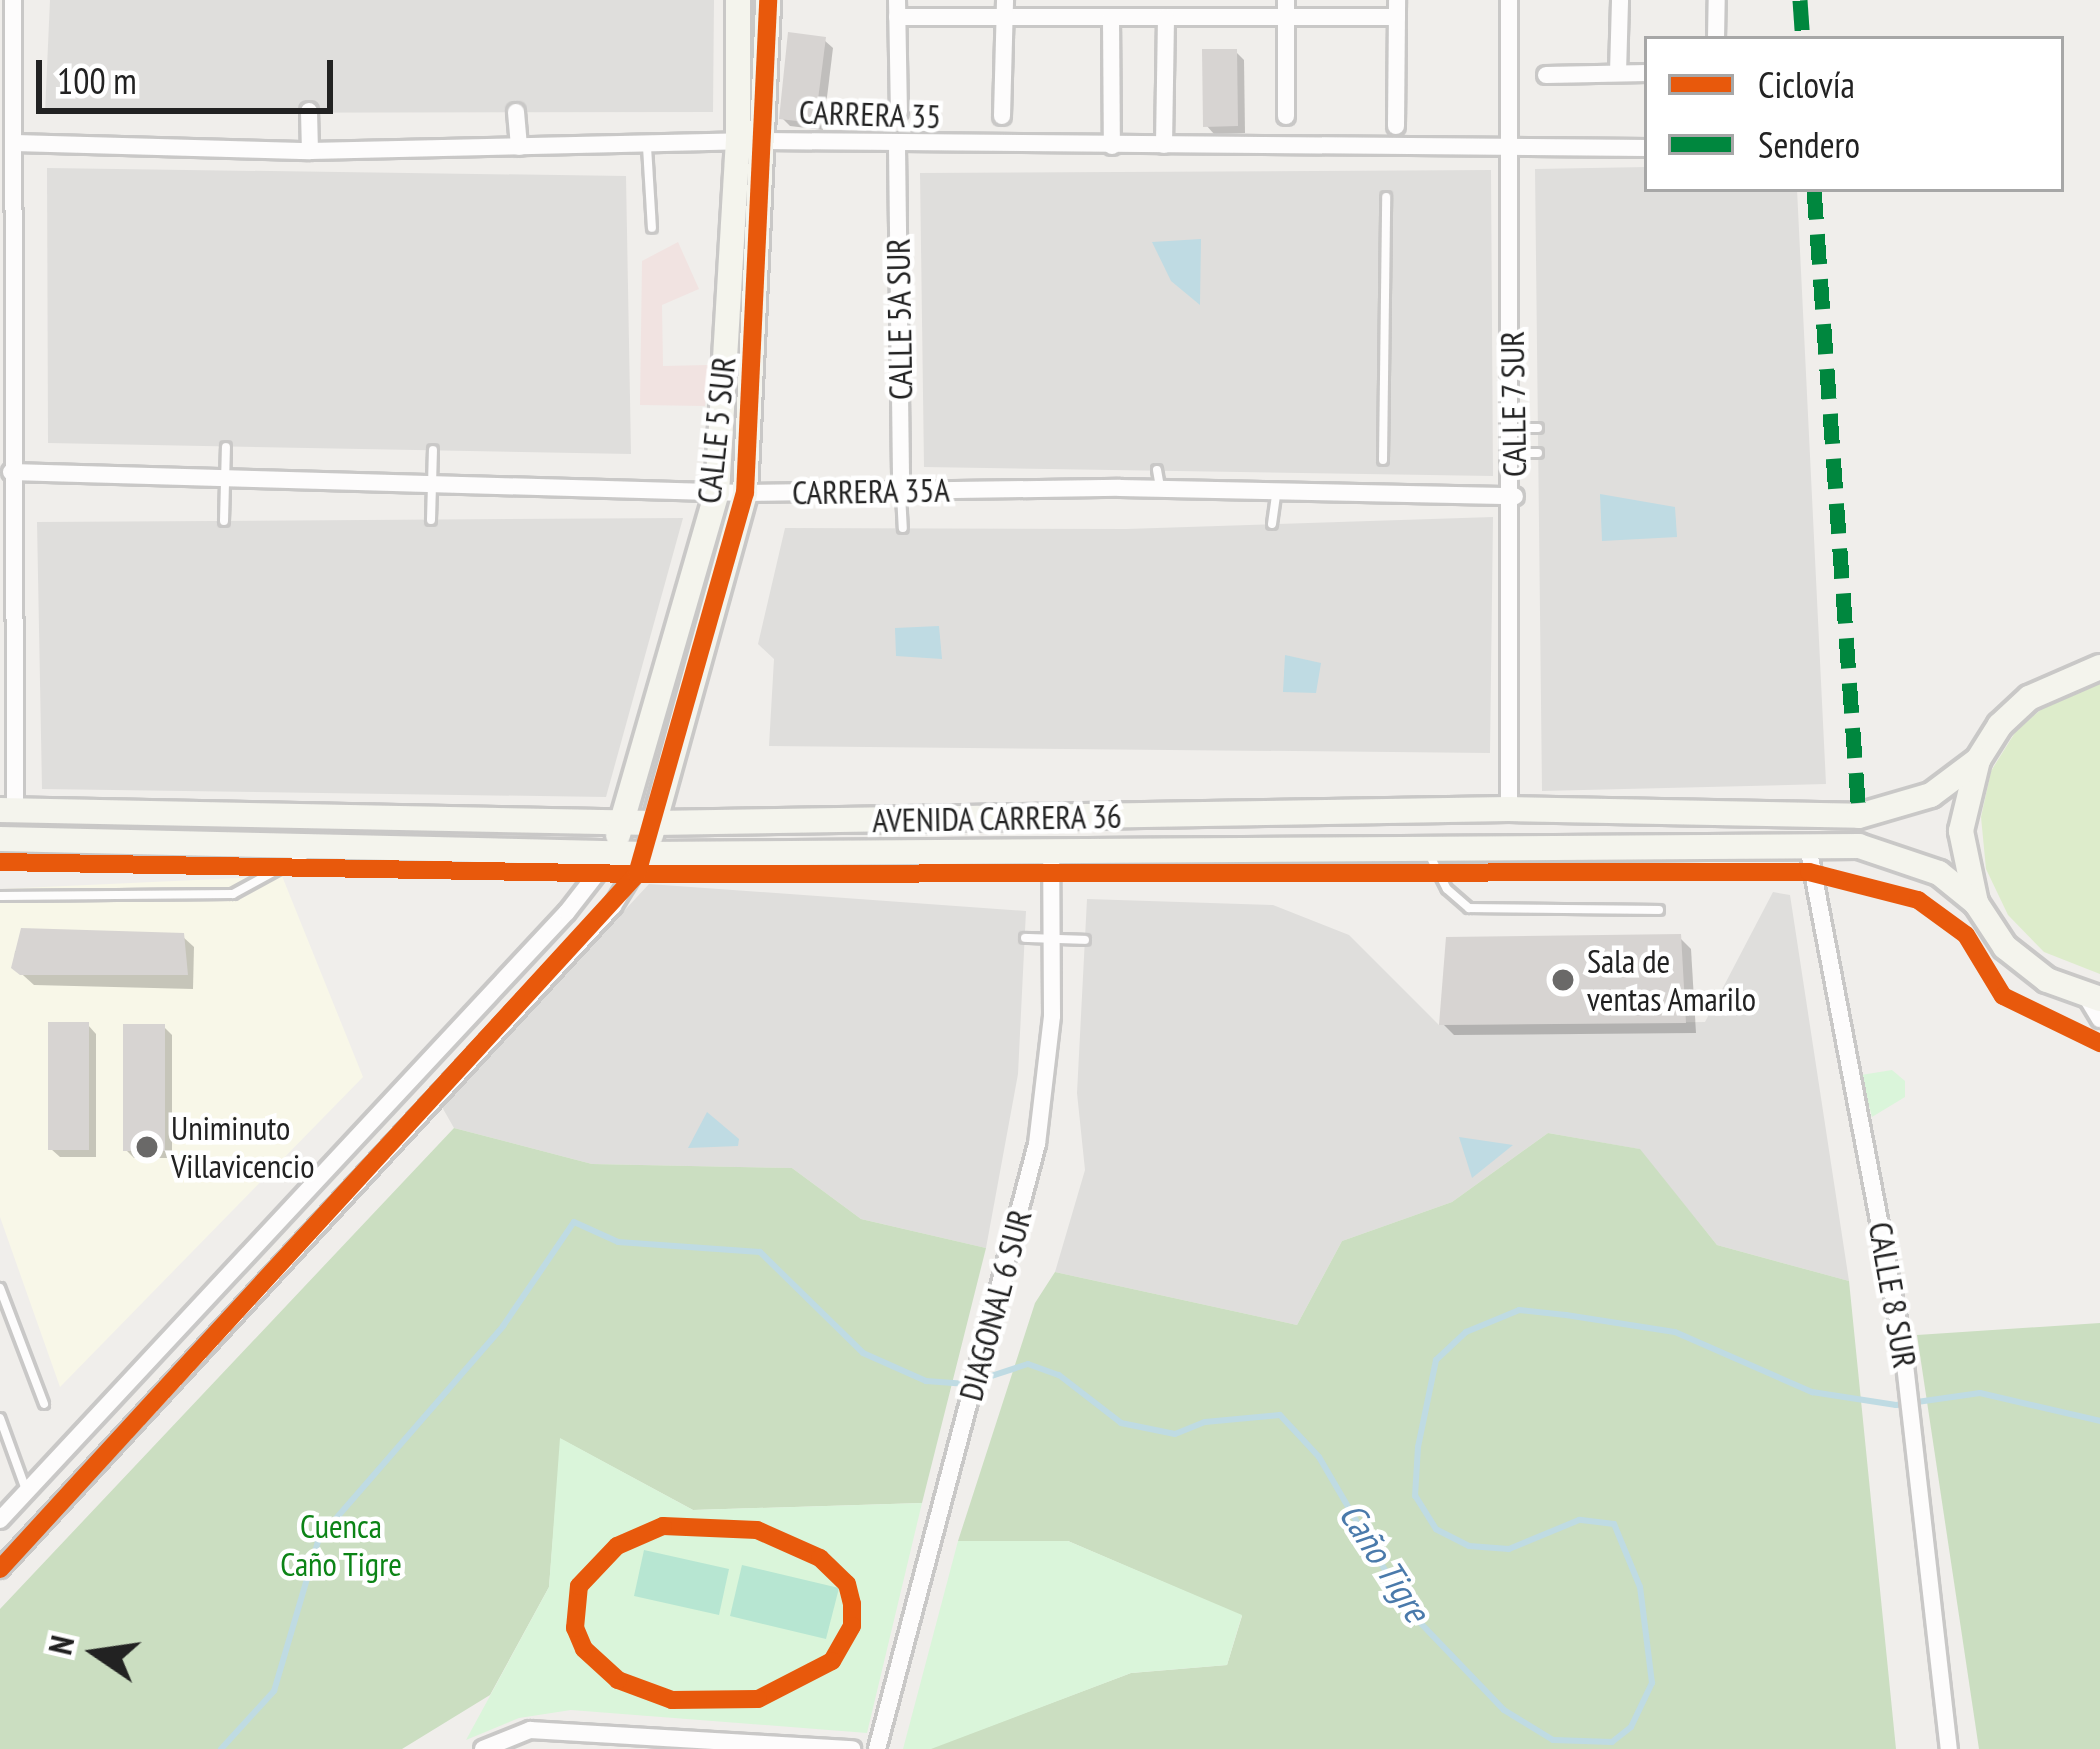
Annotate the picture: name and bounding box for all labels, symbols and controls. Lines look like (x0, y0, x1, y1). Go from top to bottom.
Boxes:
scale bar (42, 36, 339, 110)
legend (1644, 36, 2064, 192)
text: 100 m (57, 57, 137, 104)
text: Ciclovía (1758, 61, 1855, 108)
street label: CARRERA 35 (798, 92, 942, 136)
text: Sendero (1758, 121, 1860, 168)
street label: CALLE 5A SUR (878, 237, 920, 401)
street label: CALLE 7 SUR (1492, 330, 1534, 478)
street label: CALLE 5 SUR (689, 355, 743, 505)
street label: CARRERA 35A (791, 470, 951, 512)
street label: AVENIDA CARRERA 36 (871, 796, 1123, 840)
place label: Sala de ventas Amarilo (1587, 941, 1757, 1019)
marker: Sala de ventas Amarilo (1550, 967, 1576, 993)
place label: Uniminuto Villavicencio (171, 1108, 314, 1186)
marker: Uniminuto Villavicencio (134, 1134, 160, 1160)
street label: DIAGONAL 6 SUR (950, 1205, 1040, 1405)
street label: CALLE 8 SUR (1861, 1219, 1925, 1371)
water label: Caño Tigre (1331, 1494, 1439, 1630)
park label: Cuenca Caño Tigre (280, 1506, 402, 1584)
north arrow (36, 1593, 156, 1713)
text: N (37, 1631, 83, 1658)

